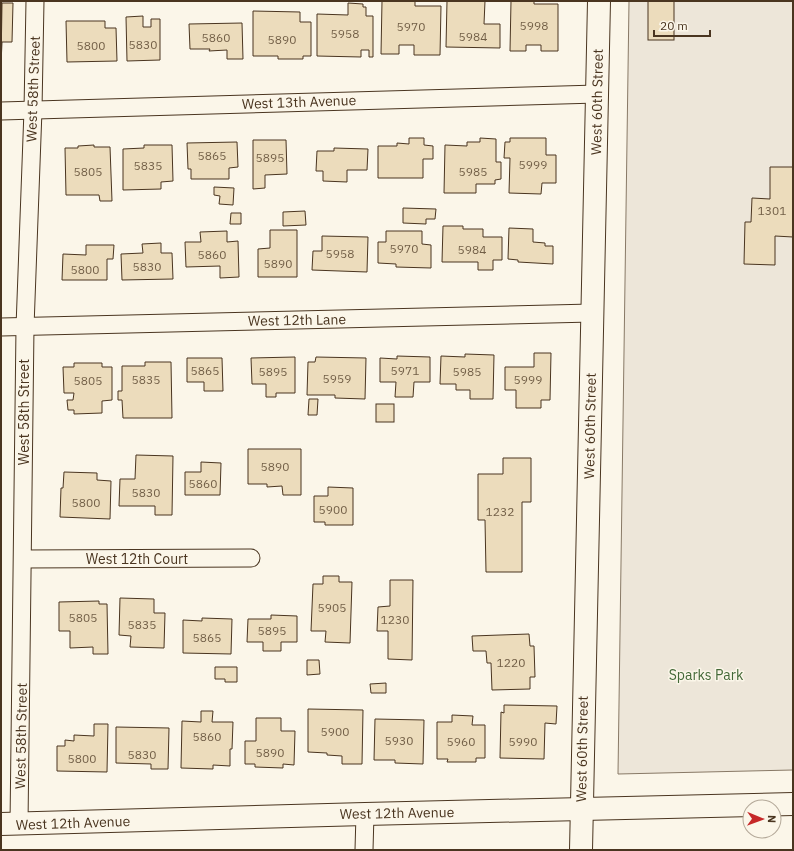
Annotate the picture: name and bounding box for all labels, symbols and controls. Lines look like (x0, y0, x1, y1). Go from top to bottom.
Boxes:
scale bar (654, 12, 710, 38)
house number: 5998 (520, 18, 548, 33)
text: 20 m (660, 18, 688, 33)
house number: 5970 (397, 19, 425, 34)
house number: 5958 (331, 26, 359, 41)
house number: 5984 (459, 29, 487, 44)
house number: 5860 (202, 30, 230, 45)
house number: 5890 (268, 32, 296, 47)
street label: West 58th Street (22, 36, 44, 142)
house number: 5830 (129, 37, 157, 52)
house number: 5800 (77, 38, 105, 53)
street label: West 60th Street (587, 49, 607, 155)
street label: West 13th Avenue (241, 91, 357, 113)
house number: 5865 (198, 148, 226, 163)
house number: 5895 (256, 150, 284, 165)
house number: 5999 (519, 157, 547, 172)
house number: 5835 (134, 158, 162, 173)
house number: 5805 (74, 164, 102, 179)
house number: 5985 (459, 164, 487, 179)
house number: 1301 (758, 203, 786, 218)
house number: 5970 (390, 241, 418, 256)
house number: 5984 (458, 242, 486, 257)
house number: 5958 (326, 246, 354, 261)
house number: 5860 (198, 247, 226, 262)
house number: 5890 (264, 256, 292, 271)
house number: 5830 (133, 259, 161, 274)
house number: 5800 (71, 262, 99, 277)
street label: West 12th Lane (248, 310, 346, 330)
street label: West 58th Street (15, 359, 33, 465)
house number: 5865 (191, 363, 219, 378)
house number: 5971 (391, 363, 419, 378)
house number: 5895 (259, 364, 287, 379)
house number: 5985 (453, 364, 481, 379)
house number: 5959 (323, 371, 351, 386)
house number: 5835 (132, 372, 160, 387)
house number: 5999 (514, 372, 542, 387)
house number: 5805 (74, 373, 102, 388)
street label: West 60th Street (580, 373, 600, 479)
house number: 5890 (261, 459, 289, 474)
house number: 5860 (189, 476, 217, 491)
house number: 5830 (132, 485, 160, 500)
house number: 5800 (72, 495, 100, 510)
house number: 5900 (319, 502, 347, 517)
house number: 1232 (486, 504, 514, 519)
street label: West 12th Court (86, 550, 188, 568)
house number: 5905 (318, 600, 346, 615)
house number: 5805 (69, 610, 97, 625)
house number: 1230 (381, 612, 409, 627)
house number: 5835 (128, 617, 156, 632)
house number: 5895 (258, 623, 286, 638)
house number: 5865 (193, 630, 221, 645)
house number: 1220 (497, 655, 525, 670)
park label: Sparks Park (669, 666, 744, 684)
street label: West 58th Street (11, 683, 31, 789)
street label: West 60th Street (572, 696, 592, 802)
house number: 5900 (321, 724, 349, 739)
house number: 5860 (193, 729, 221, 744)
house number: 5930 (385, 733, 413, 748)
house number: 5960 (447, 734, 475, 749)
house number: 5990 (509, 734, 537, 749)
house number: 5890 (256, 745, 284, 760)
house number: 5830 (128, 747, 156, 762)
house number: 5800 (68, 751, 96, 766)
north arrow (742, 799, 782, 839)
street label: West 12th Avenue (340, 803, 455, 823)
street label: West 12th Avenue (15, 812, 131, 834)
text: N (765, 815, 779, 823)

